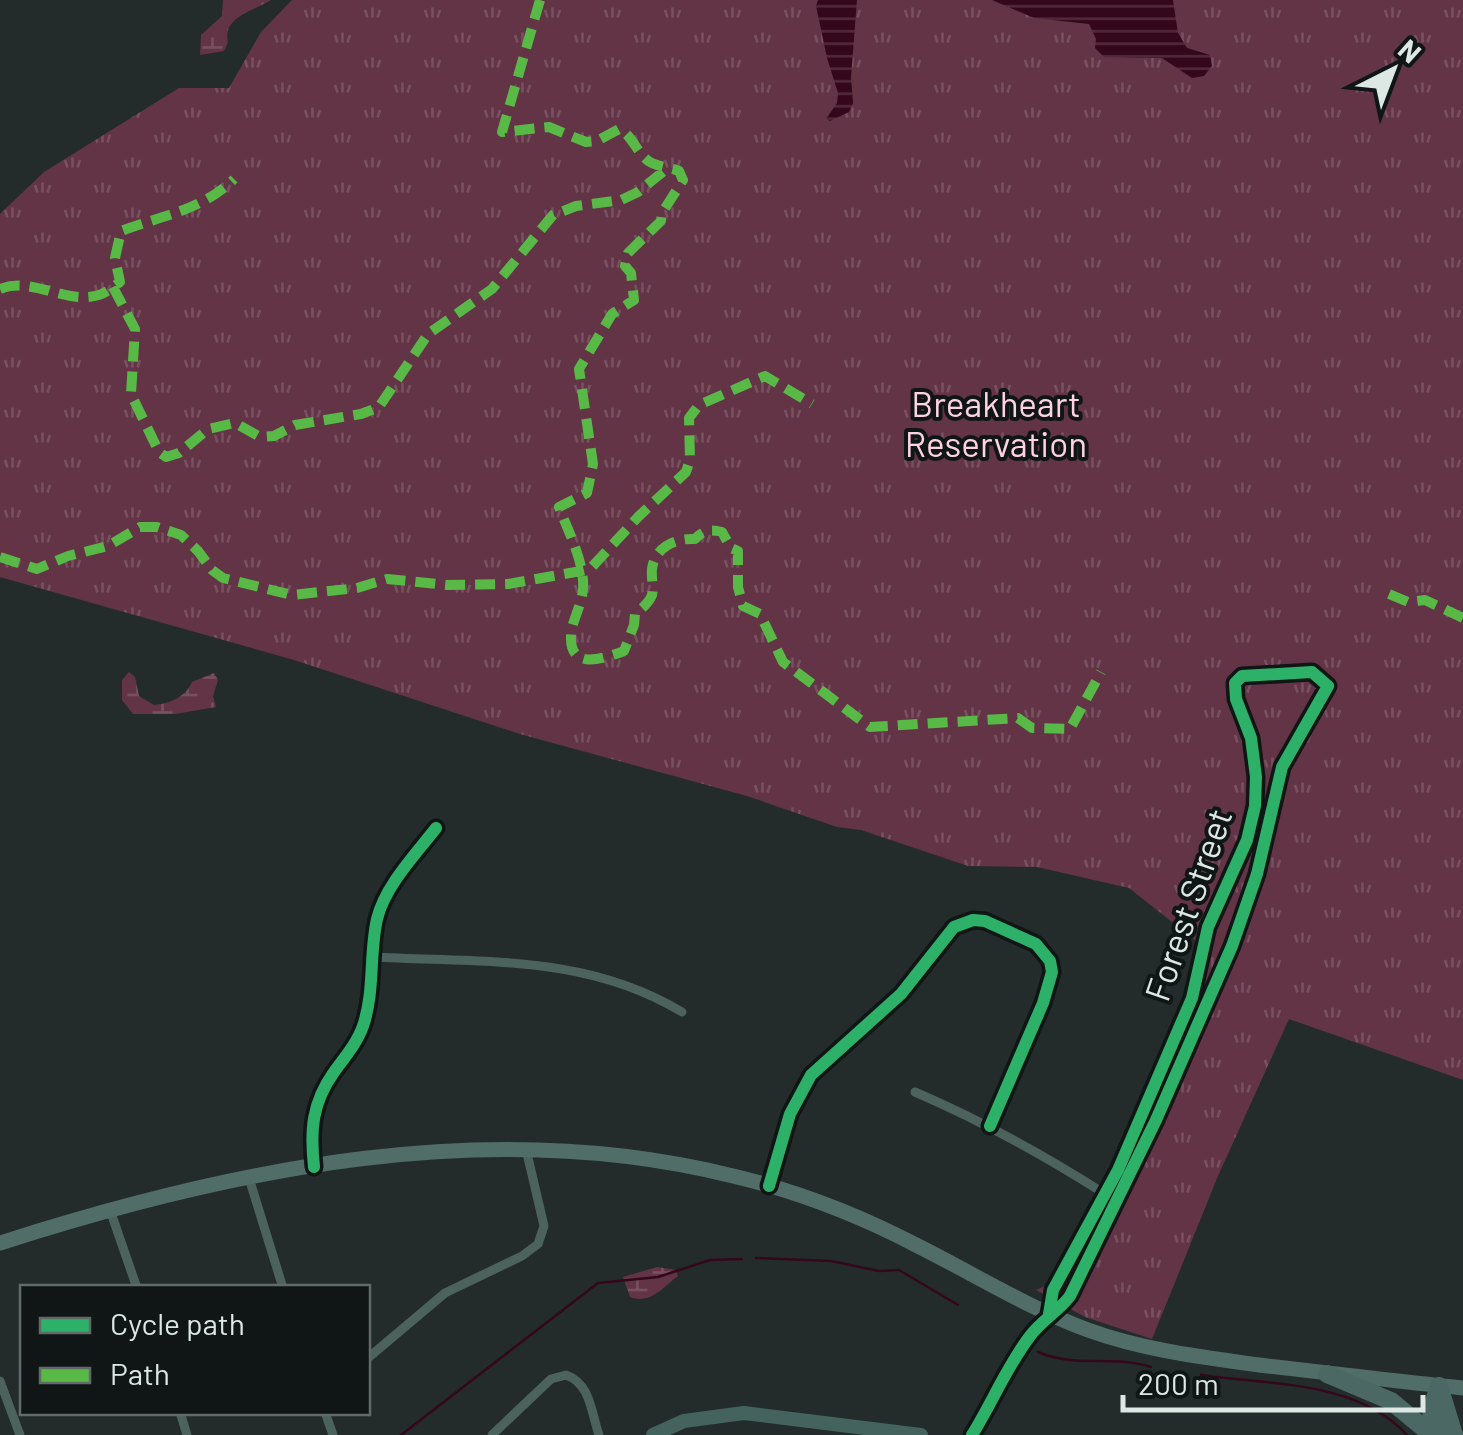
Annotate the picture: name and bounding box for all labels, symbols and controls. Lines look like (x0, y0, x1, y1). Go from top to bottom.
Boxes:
north arrow (1343, 20, 1443, 120)
text: N (1392, 32, 1429, 70)
park label: Breakheart Reservation (905, 382, 1087, 464)
street label: Forest Street (1135, 803, 1240, 1006)
legend (20, 1285, 370, 1415)
text: Cycle path (110, 1305, 245, 1341)
scale bar (1123, 1350, 1423, 1412)
text: Path (110, 1355, 170, 1391)
text: 200 m (1138, 1365, 1219, 1401)

